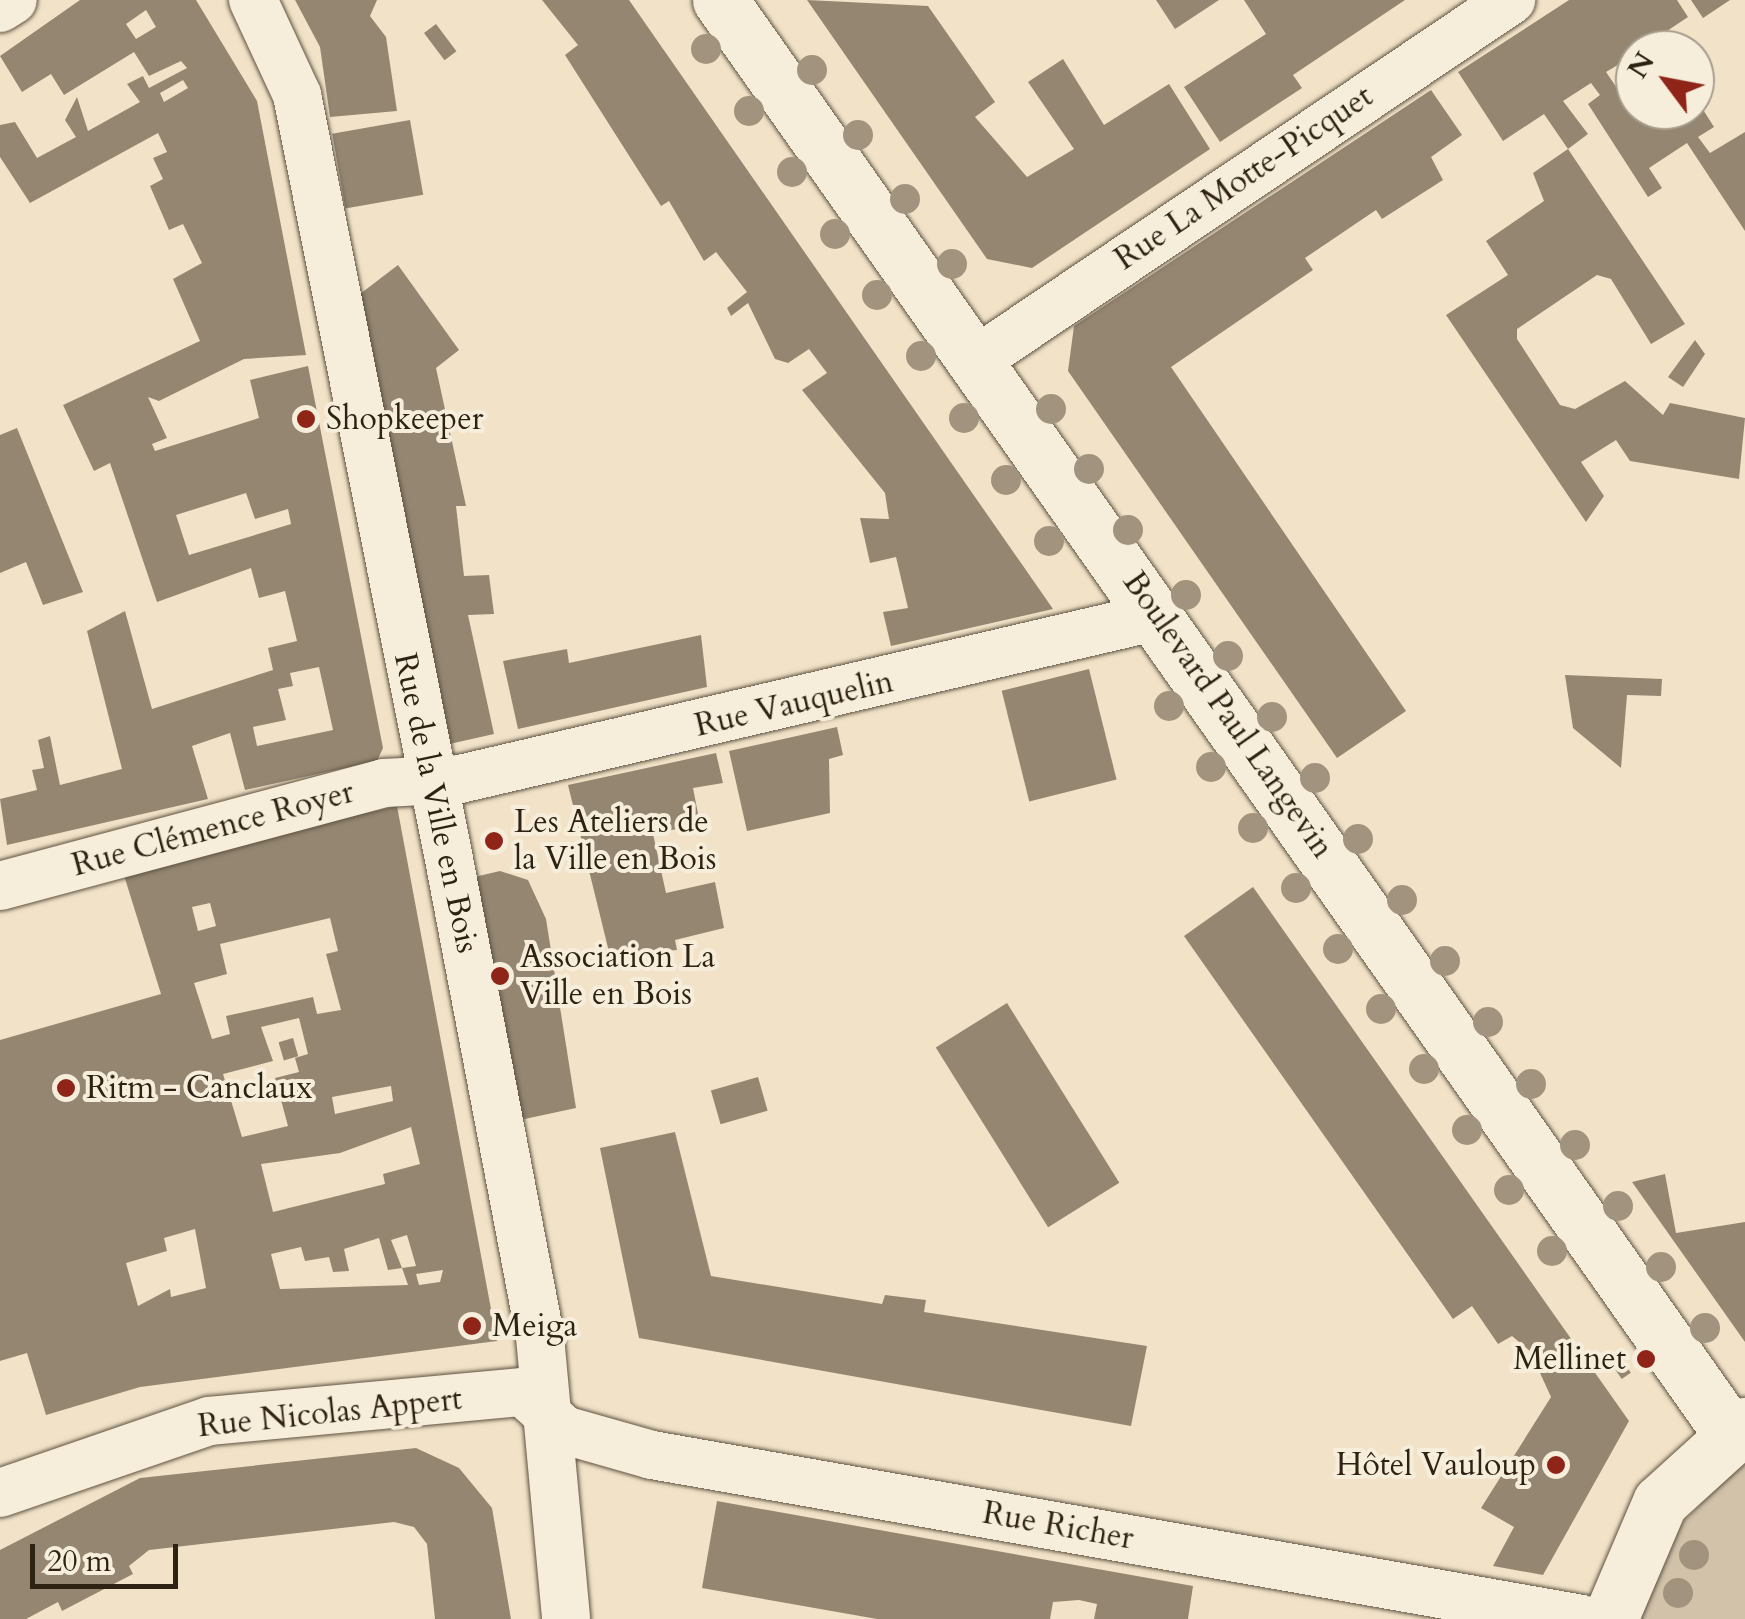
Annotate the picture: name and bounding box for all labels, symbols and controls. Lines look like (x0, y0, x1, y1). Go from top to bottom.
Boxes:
north arrow (1615, 30, 1715, 130)
text: N (1619, 45, 1664, 86)
street label: Rue La Motte-Picquet (1108, 77, 1380, 279)
place label: Shopkeeper (326, 400, 483, 438)
marker: Shopkeeper (295, 408, 317, 430)
street label: Boulevard Paul Langevin (1115, 564, 1341, 866)
street label: Rue de la Ville en Bois (385, 650, 487, 956)
street label: Rue Vauquelin (691, 663, 897, 745)
street label: Rue Clémence Royer (68, 773, 358, 885)
place label: Les Ateliers de la Ville en Bois (514, 804, 717, 879)
marker: Les Ateliers de la Ville en Bois (483, 830, 505, 852)
place label: Association La Ville en Bois (520, 939, 715, 1014)
marker: Association La Ville en Bois (489, 965, 511, 987)
place label: Ritm - Canclaux (86, 1069, 312, 1107)
marker: Ritm - Canclaux (55, 1077, 77, 1099)
place label: Meiga (492, 1307, 577, 1345)
marker: Meiga (461, 1315, 483, 1337)
place label: Mellinet (1513, 1340, 1626, 1378)
marker: Mellinet (1635, 1348, 1657, 1370)
street label: Rue Nicolas Appert (196, 1380, 464, 1446)
place label: Hôtel Vauloup (1336, 1446, 1536, 1484)
marker: Hôtel Vauloup (1545, 1454, 1567, 1476)
street label: Rue Richer (980, 1494, 1136, 1558)
scale bar (35, 1524, 182, 1586)
text: 20 m (47, 1541, 111, 1582)

